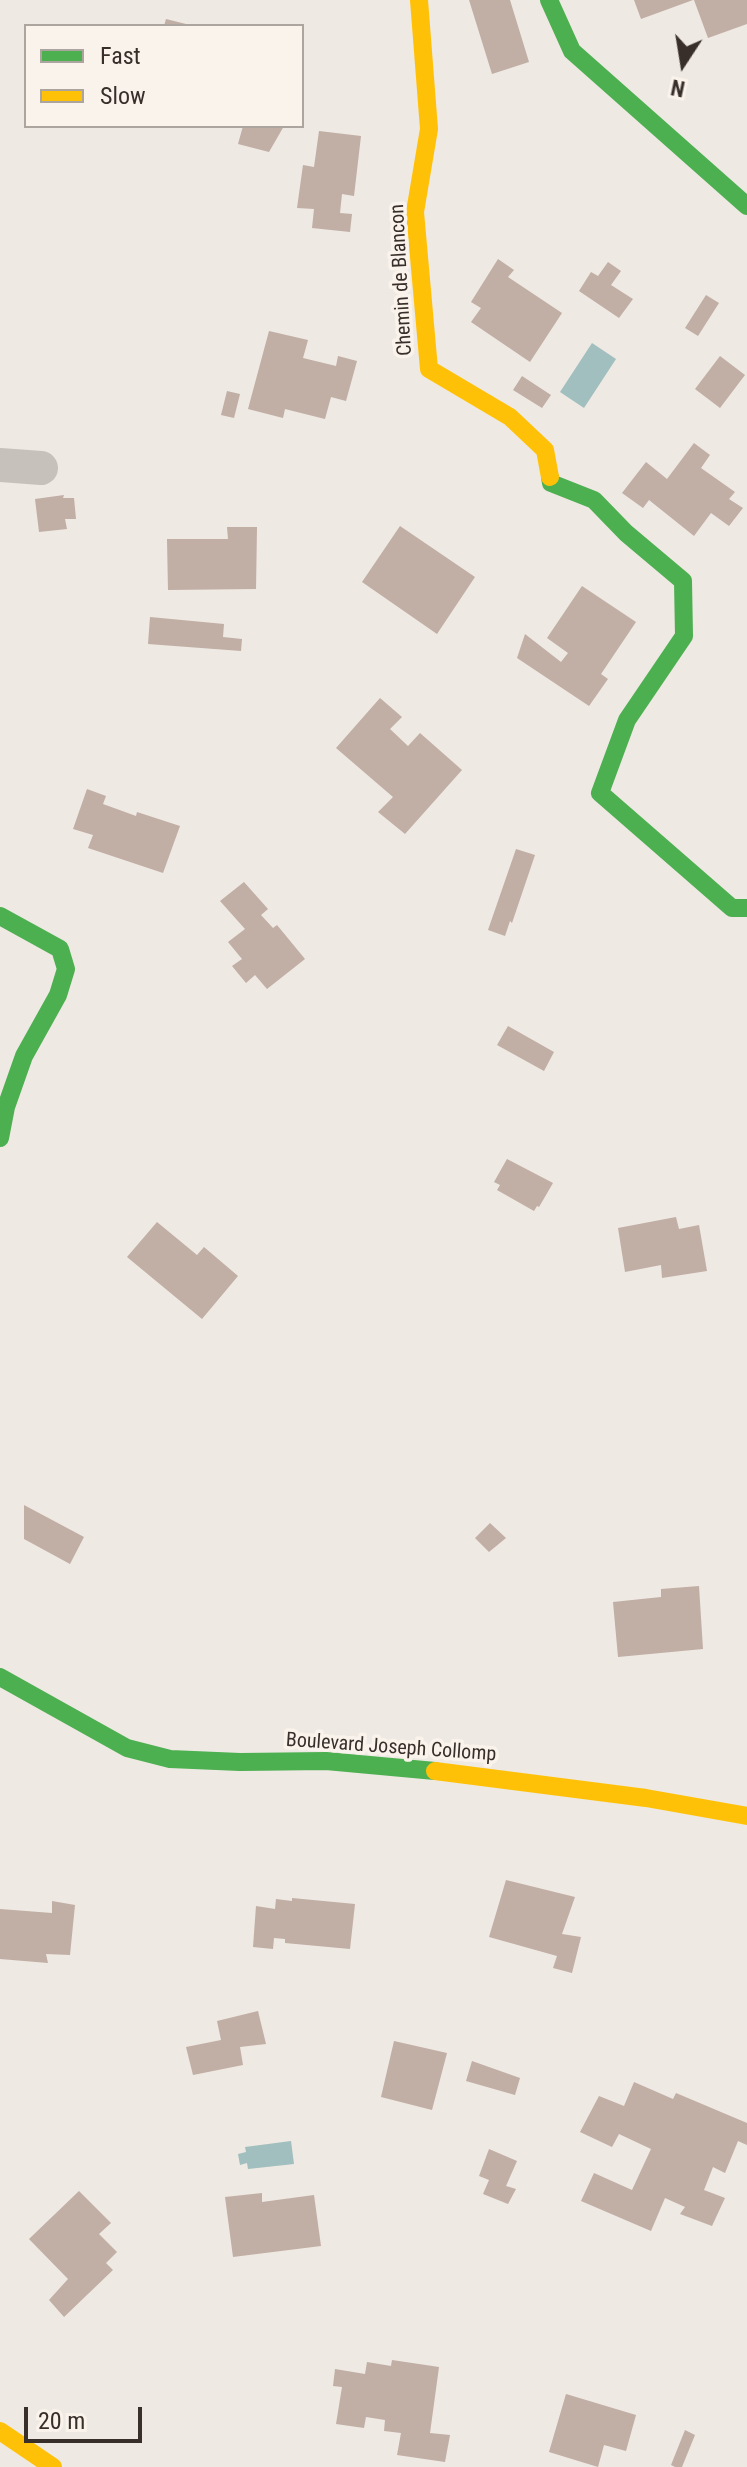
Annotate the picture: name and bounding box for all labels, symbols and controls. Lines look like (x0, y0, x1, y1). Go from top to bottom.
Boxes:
legend (24, 24, 304, 128)
north arrow (643, 24, 723, 104)
text: Fast (100, 42, 141, 70)
text: N (669, 74, 687, 102)
text: Slow (100, 82, 146, 110)
street label: Chemin de Blancon (386, 204, 418, 356)
street label: Boulevard Joseph Collomp (285, 1729, 497, 1767)
scale bar (28, 2391, 146, 2441)
text: 20 m (38, 2407, 85, 2435)

